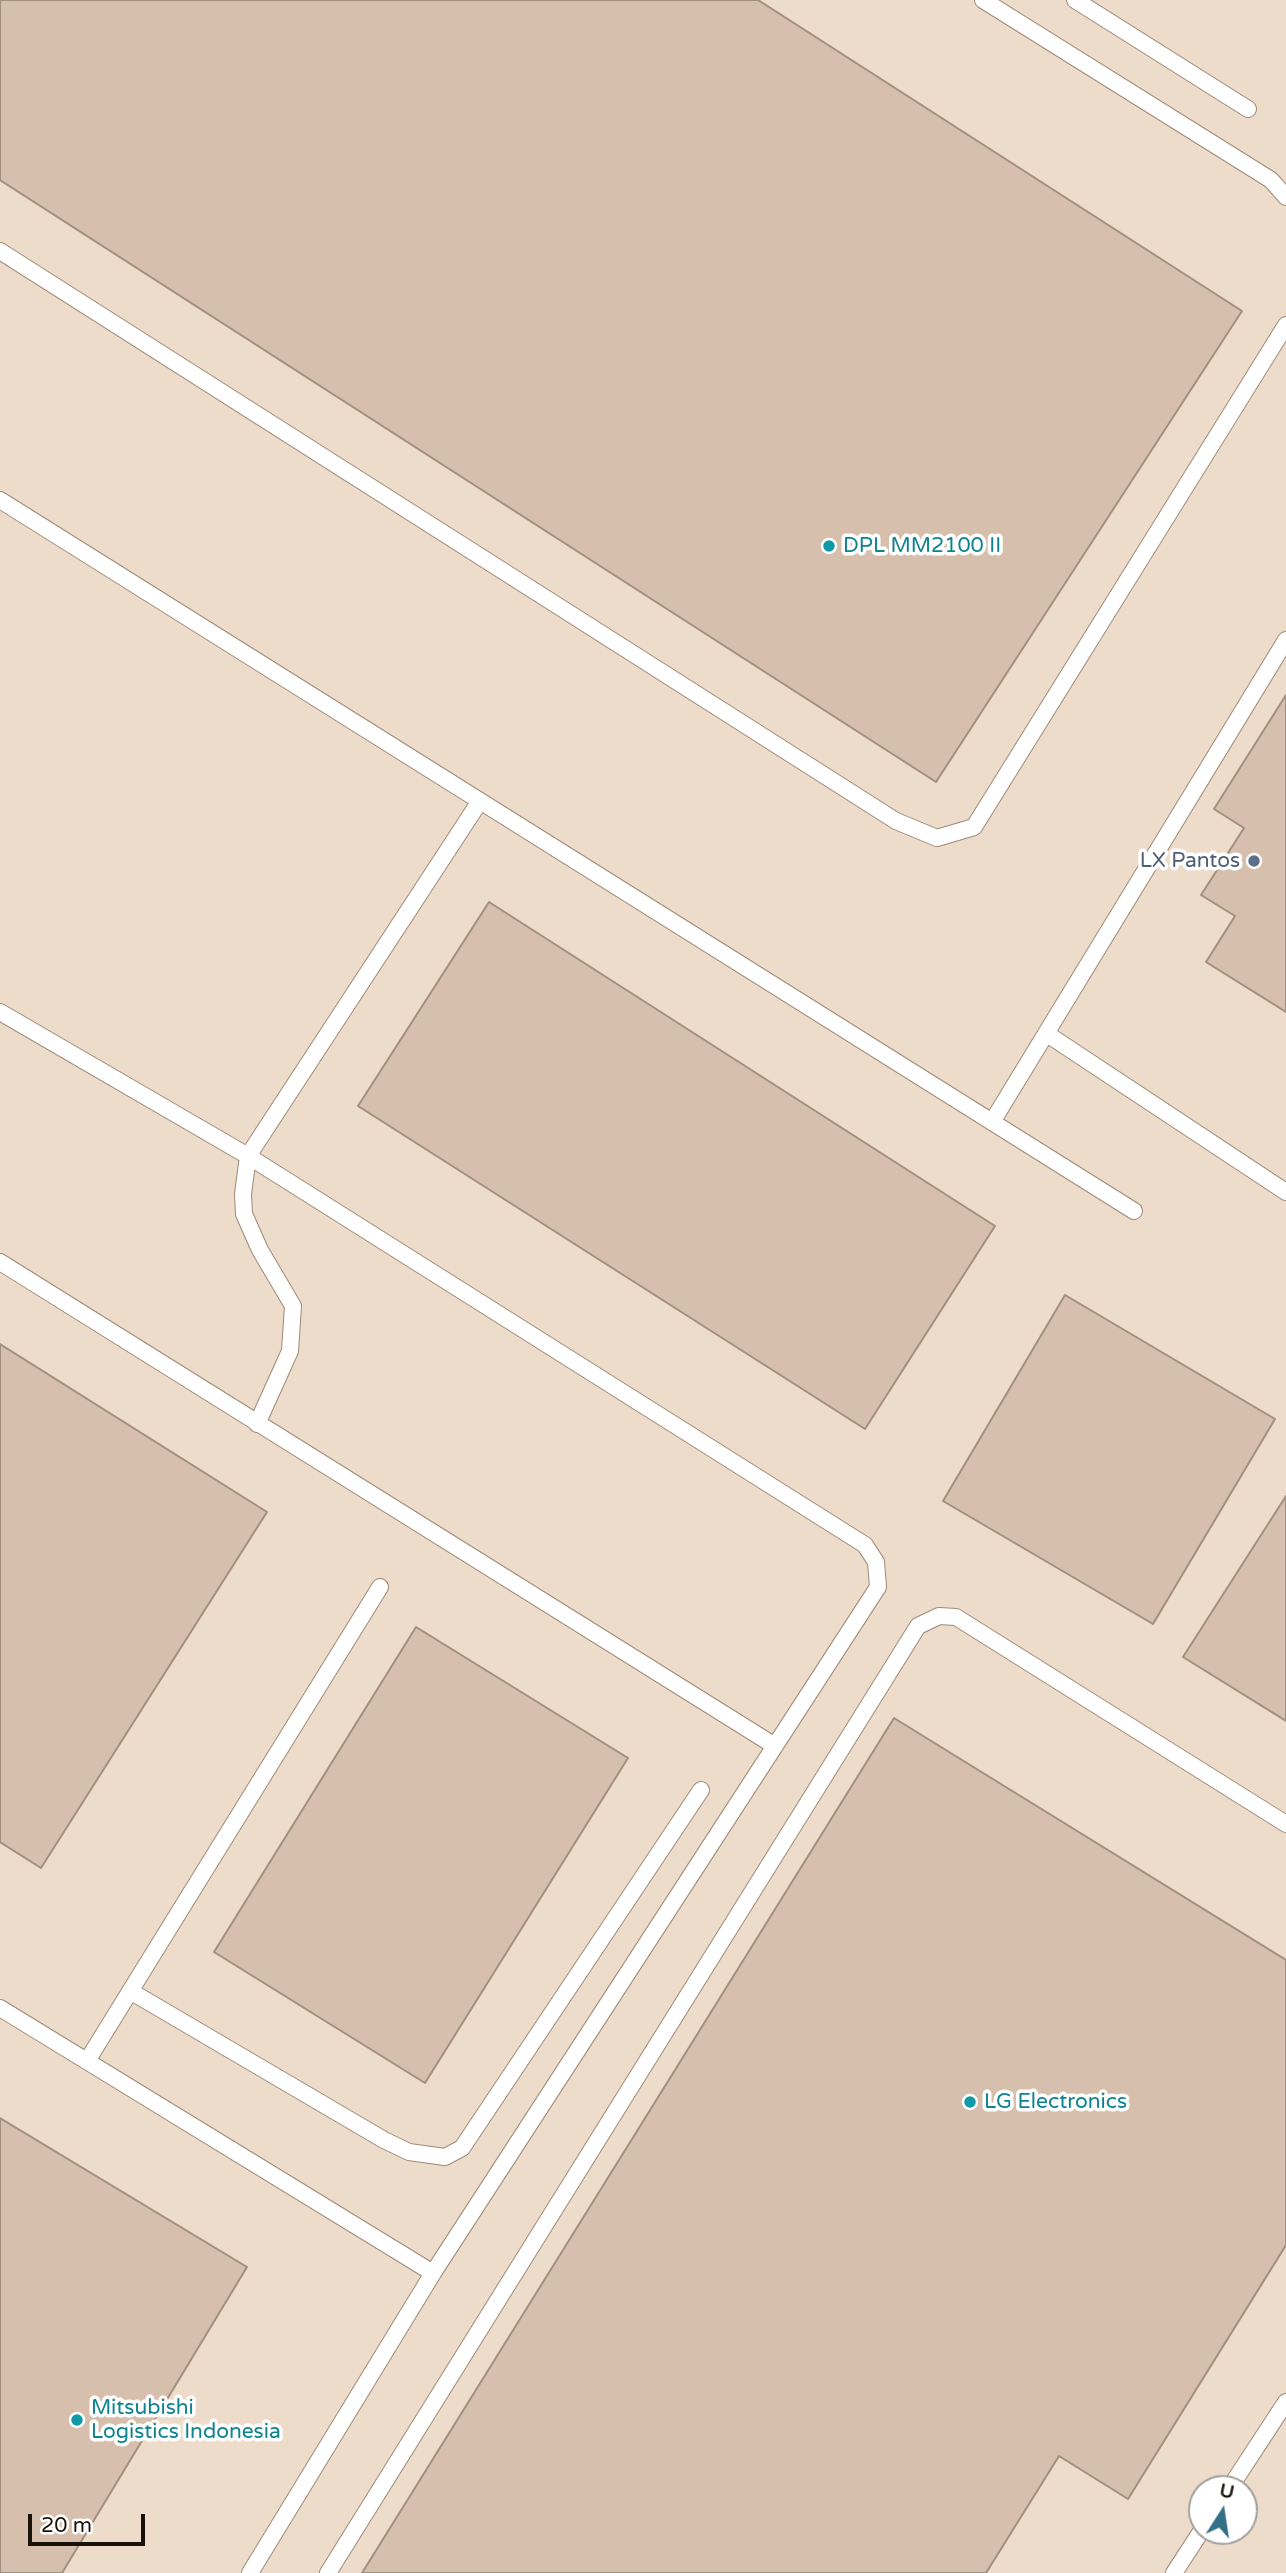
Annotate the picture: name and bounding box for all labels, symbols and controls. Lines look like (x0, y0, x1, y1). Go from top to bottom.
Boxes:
place label: DPL MM2100 II (843, 533, 1001, 559)
marker: DPL MM2100 II (821, 538, 837, 554)
place label: LX Pantos (1140, 848, 1240, 874)
marker: LX Pantos (1246, 853, 1262, 869)
place label: LG Electronics (984, 2089, 1127, 2115)
marker: LG Electronics (962, 2094, 978, 2110)
place label: Mitsubishi Logistics Indonesia (91, 2395, 281, 2445)
marker: Mitsubishi Logistics Indonesia (69, 2412, 85, 2428)
north arrow (1188, 2475, 1258, 2545)
text: U (1218, 2479, 1236, 2504)
scale bar (32, 2500, 149, 2544)
text: 20 m (41, 2513, 92, 2538)

